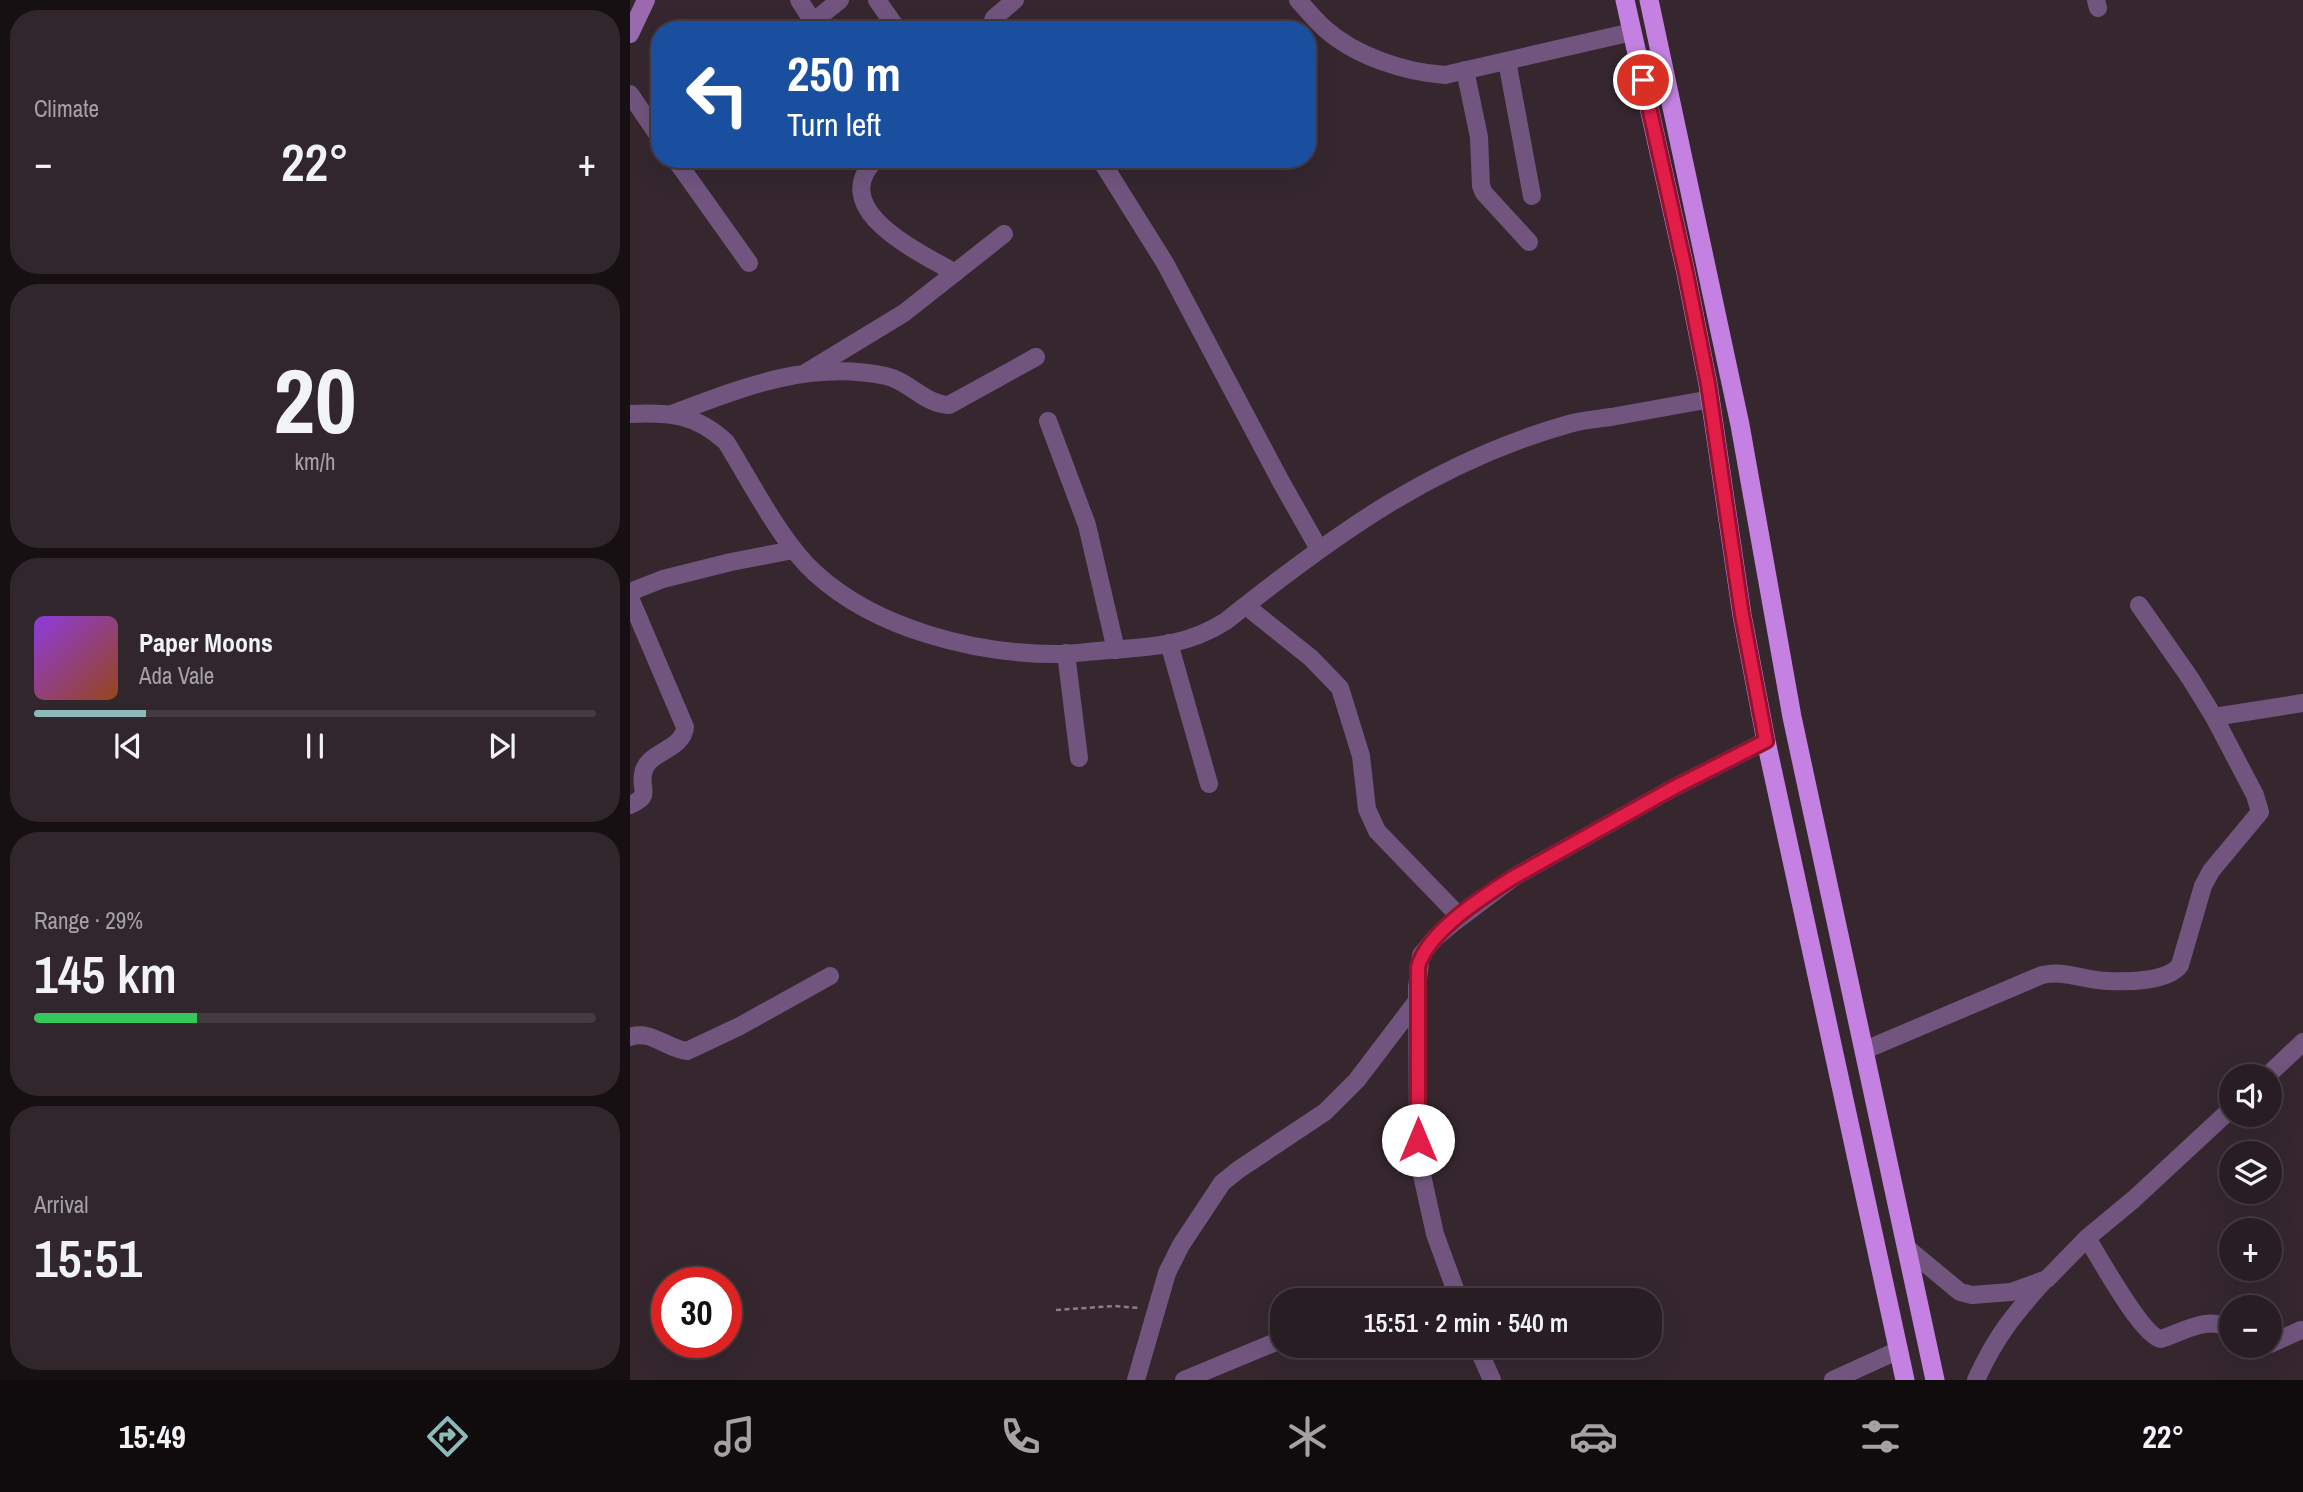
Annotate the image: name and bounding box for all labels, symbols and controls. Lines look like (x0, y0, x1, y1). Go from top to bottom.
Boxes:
text: 250 m (787, 40, 901, 106)
icon: left (672, 49, 763, 140)
pin (1613, 50, 1673, 110)
icon: arrive (1624, 61, 1662, 99)
text: Climate (34, 93, 99, 124)
text: Turn left (787, 103, 881, 146)
text: 22° (281, 127, 349, 197)
text: − (34, 137, 52, 188)
text: + (578, 137, 596, 188)
text: 20 (274, 339, 357, 461)
text: km/h (295, 446, 335, 477)
text: Paper Moons (139, 625, 273, 660)
text: Ada Vale (139, 660, 214, 691)
icon: previous (109, 727, 147, 765)
icon: pause (296, 727, 334, 765)
icon: next (483, 727, 521, 765)
text: Range · 29% (34, 905, 143, 936)
text: 145 km (34, 939, 177, 1009)
map controls (2219, 1064, 2282, 1358)
button: sound (2219, 1064, 2282, 1127)
position arrow (1381, 1103, 1455, 1177)
button: layers (2219, 1141, 2282, 1204)
text: Arrival (34, 1189, 89, 1220)
button: + (2219, 1218, 2282, 1281)
text: 15:51 (34, 1223, 142, 1293)
speed limit sign: 30 (651, 1267, 742, 1358)
button: − (2219, 1295, 2282, 1358)
text: 15:51 · 2 min · 540 m (1364, 1305, 1568, 1340)
icon: directions (423, 1412, 472, 1461)
icon: music (710, 1412, 759, 1461)
icon: phone (996, 1412, 1045, 1461)
icon: climate (1283, 1412, 1332, 1461)
icon: car (1569, 1412, 1618, 1461)
icon: filters (1856, 1412, 1905, 1461)
text: 15:49 (119, 1415, 186, 1458)
text: 22° (2142, 1415, 2184, 1458)

